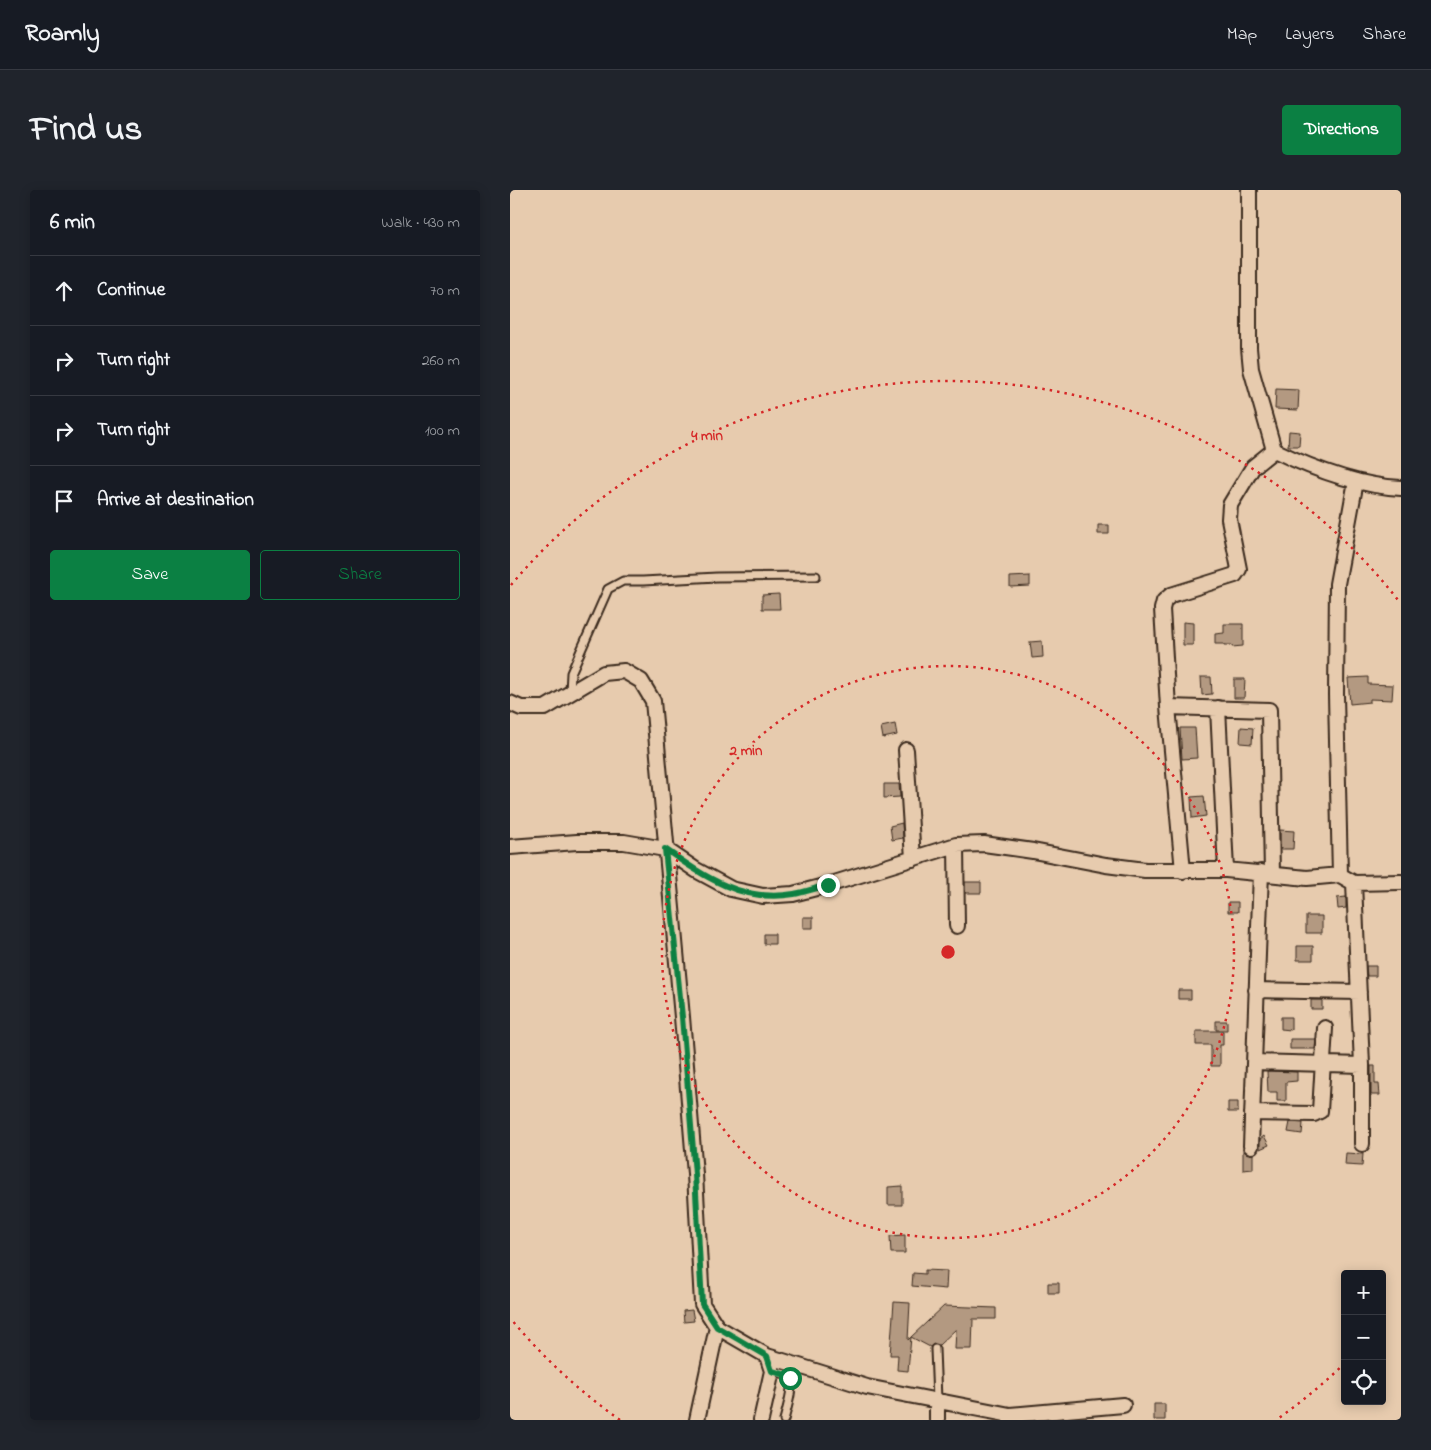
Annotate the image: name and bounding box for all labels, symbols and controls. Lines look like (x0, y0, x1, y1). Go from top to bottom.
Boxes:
text: Roamly (25, 17, 100, 52)
text: Map (1227, 22, 1257, 48)
text: Layers (1285, 22, 1335, 48)
text: Share (1363, 22, 1406, 48)
text: Find us (30, 105, 142, 156)
button: Directions (1282, 105, 1401, 155)
text: 6 min (50, 208, 95, 238)
text: Walk · 430 m (381, 211, 460, 235)
icon: ahead (50, 277, 78, 305)
text: Continue (97, 277, 165, 304)
text: 70 m (430, 279, 460, 303)
icon: right (50, 347, 78, 375)
text: Turn right (97, 347, 170, 374)
text: 260 m (422, 349, 460, 373)
icon: right (50, 417, 78, 445)
text: Turn right (97, 417, 170, 444)
text: 100 m (425, 419, 460, 443)
text: 4 min (690, 425, 723, 447)
icon: arrive (50, 487, 78, 515)
text: Arrive at destination (97, 487, 254, 514)
button: Save (50, 550, 250, 600)
button: Share (260, 550, 460, 600)
text: 2 min (729, 740, 763, 762)
route end (817, 874, 840, 897)
centre of rings (939, 943, 957, 961)
map controls (1341, 1270, 1386, 1405)
button: + (1341, 1270, 1386, 1315)
button: − (1341, 1315, 1386, 1360)
button: locate (1341, 1360, 1386, 1405)
route start (779, 1367, 802, 1390)

